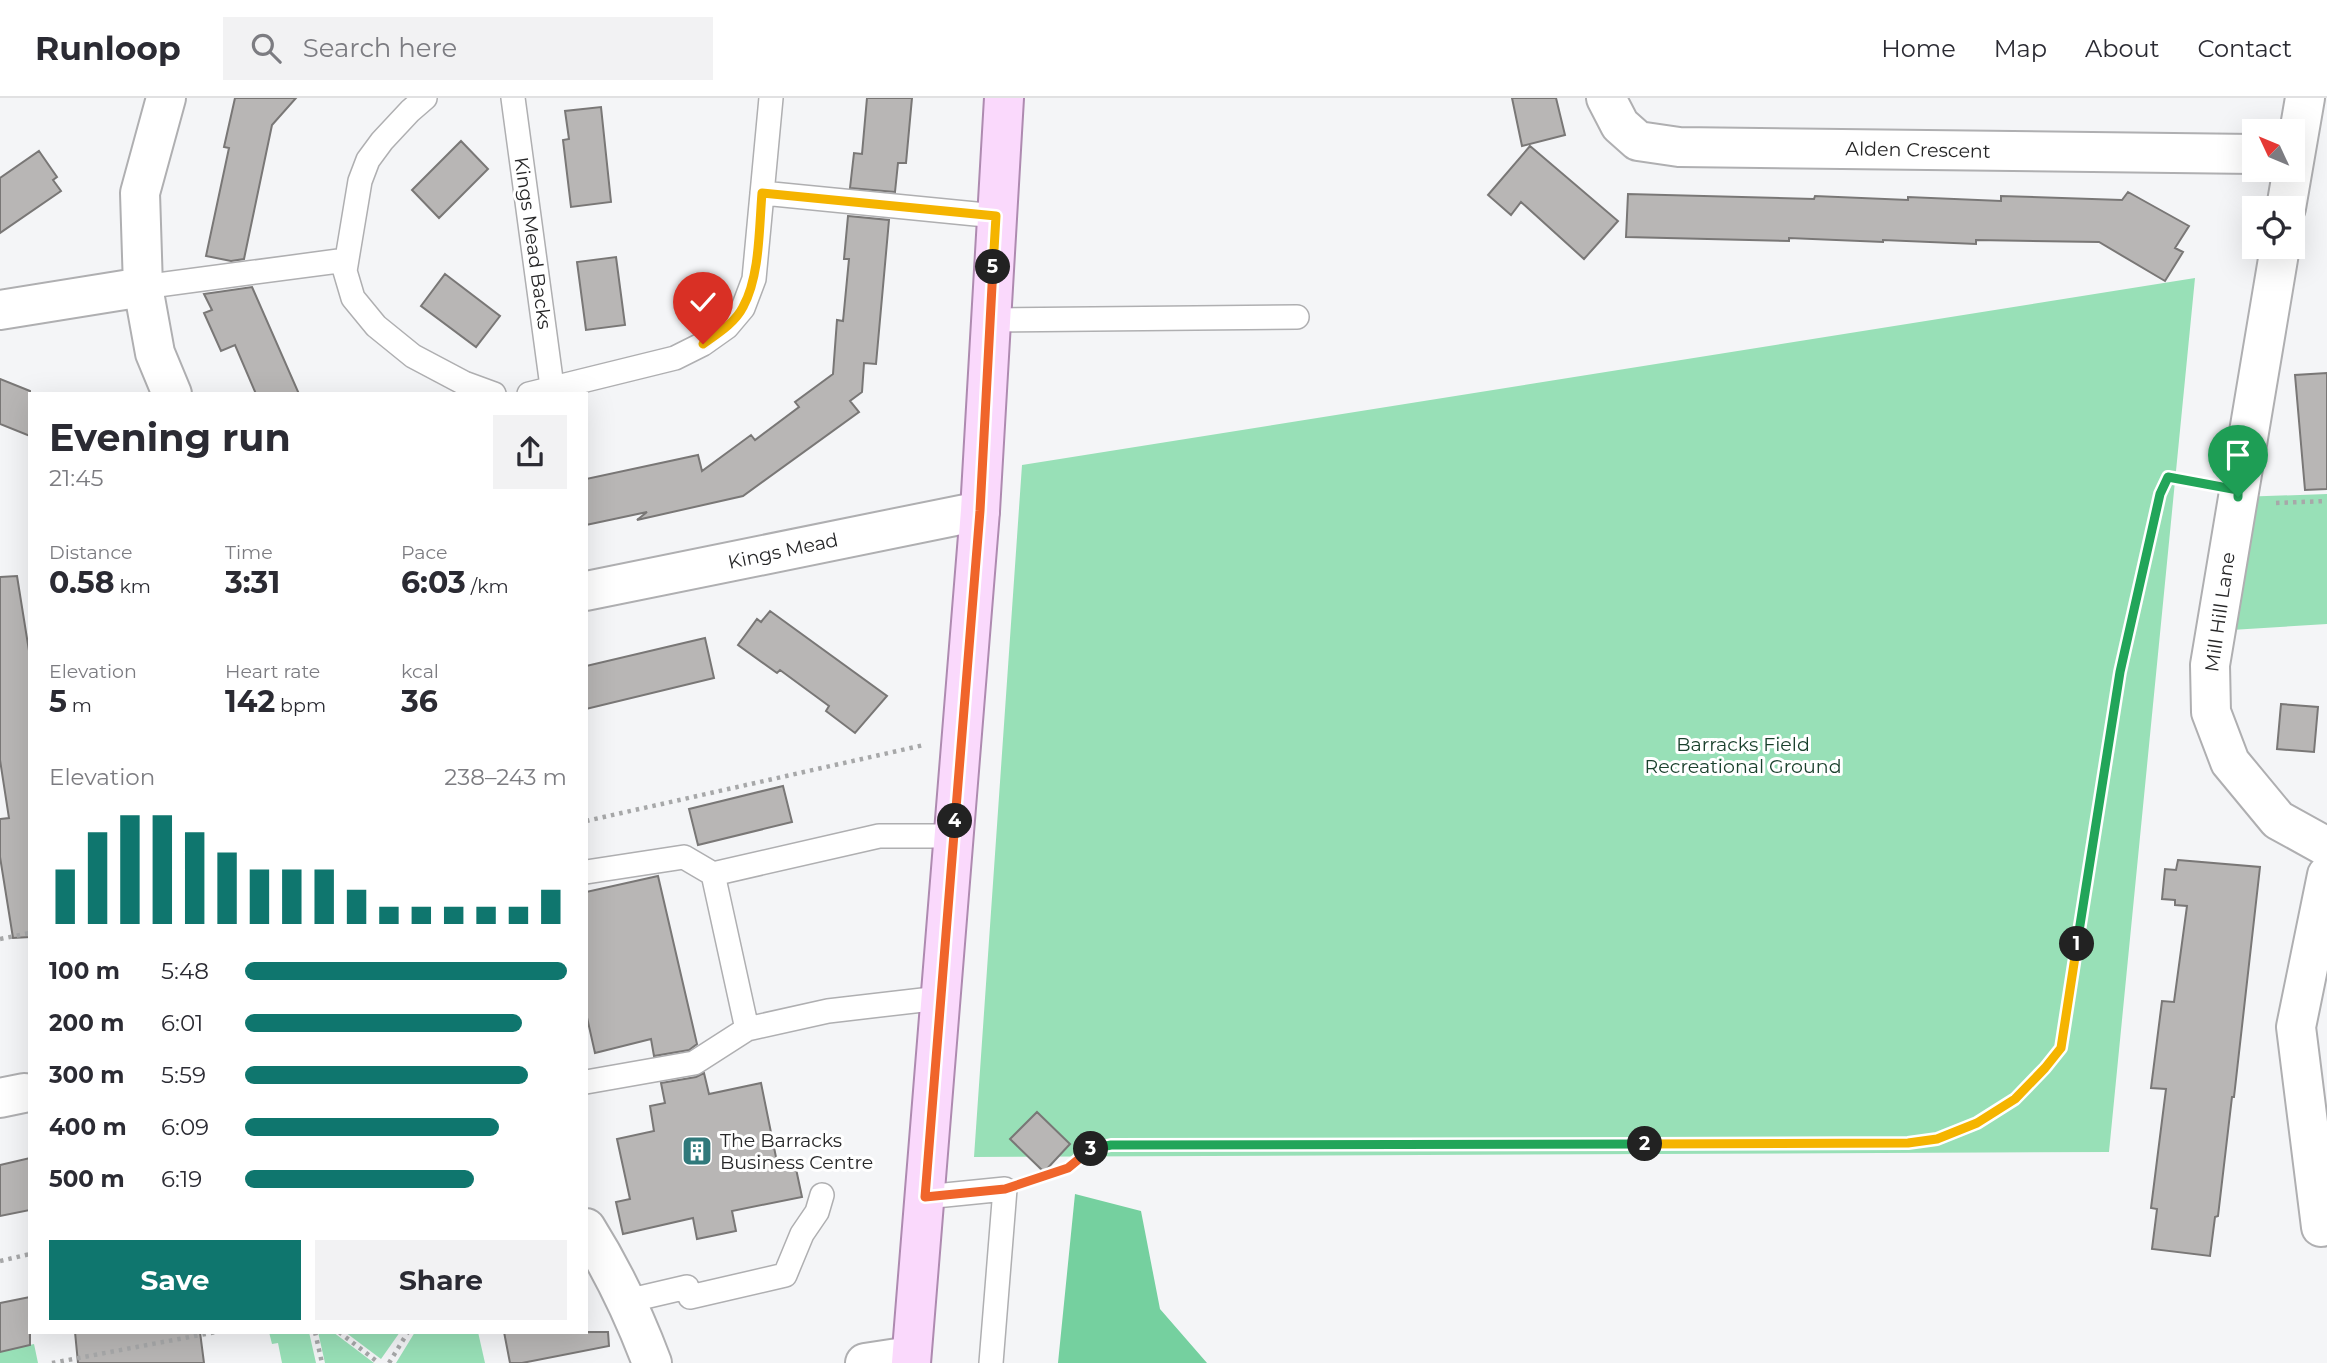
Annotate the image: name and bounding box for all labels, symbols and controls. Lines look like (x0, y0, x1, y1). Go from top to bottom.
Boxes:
search box (223, 17, 713, 80)
text: Runloop (35, 28, 181, 68)
icon: search (247, 29, 285, 67)
text: Search here (303, 32, 457, 64)
text: Home (1881, 34, 1956, 63)
text: Map (1994, 34, 2047, 63)
text: About (2085, 34, 2159, 63)
text: Contact (2197, 34, 2292, 63)
north arrow (2242, 119, 2305, 182)
map controls (2242, 119, 2305, 259)
street label: Alden Crescent (1845, 137, 1991, 163)
street label: Kings Mead Backs (510, 155, 556, 331)
button: locate (2242, 196, 2305, 259)
pin: 5 (976, 250, 1010, 284)
text: 5 (987, 255, 998, 278)
pin (673, 272, 733, 344)
icon: check (684, 283, 722, 321)
text: Evening run (49, 414, 291, 461)
button: share (493, 415, 567, 489)
pin (2208, 425, 2268, 497)
icon: arrive (2219, 436, 2257, 474)
text: 21:45 (49, 464, 103, 492)
street label: Kings Mead (726, 528, 840, 574)
text: Distance (49, 541, 132, 564)
text: Time (225, 541, 273, 564)
text: Pace (401, 541, 448, 564)
street label: Mill Hill Lane (2200, 551, 2240, 673)
text: 0.58 (49, 564, 114, 601)
text: 3:31 (225, 564, 280, 601)
text: 6:03 (401, 564, 466, 601)
text: km (114, 575, 151, 598)
text: /km (466, 575, 509, 598)
text: Elevation (49, 660, 137, 683)
text: Heart rate (225, 660, 320, 683)
text: kcal (401, 660, 439, 683)
text: 5 (49, 683, 67, 720)
text: 142 (225, 683, 275, 720)
text: 36 (401, 683, 438, 720)
text: m (67, 694, 92, 717)
text: bpm (275, 694, 326, 717)
park label: Barracks Field Recreational Ground (1644, 733, 1842, 778)
text: Elevation (49, 763, 155, 791)
text: 238–243 m (444, 763, 567, 791)
pin: 4 (937, 804, 972, 838)
text: 4 (948, 809, 961, 832)
pin: 1 (2060, 926, 2094, 962)
text: 1 (2073, 932, 2080, 955)
text: 100 m (49, 957, 120, 985)
text: 5:48 (161, 957, 209, 985)
text: 200 m (49, 1009, 124, 1037)
text: 6:01 (161, 1009, 203, 1037)
text: 300 m (49, 1061, 125, 1089)
text: 5:59 (161, 1061, 206, 1089)
text: 400 m (49, 1113, 127, 1141)
text: 6:09 (161, 1113, 209, 1141)
pin: 2 (1628, 1126, 1662, 1162)
place label: The Barracks Business Centre (720, 1129, 873, 1174)
pin: 3 (1074, 1132, 1108, 1166)
text: 2 (1639, 1132, 1650, 1155)
building icon: The Barracks Business Centre (680, 1134, 714, 1168)
text: 3 (1085, 1137, 1096, 1160)
text: 500 m (49, 1165, 125, 1193)
text: 6:19 (161, 1165, 202, 1193)
button: Save (49, 1240, 301, 1320)
button: Share (315, 1240, 567, 1320)

